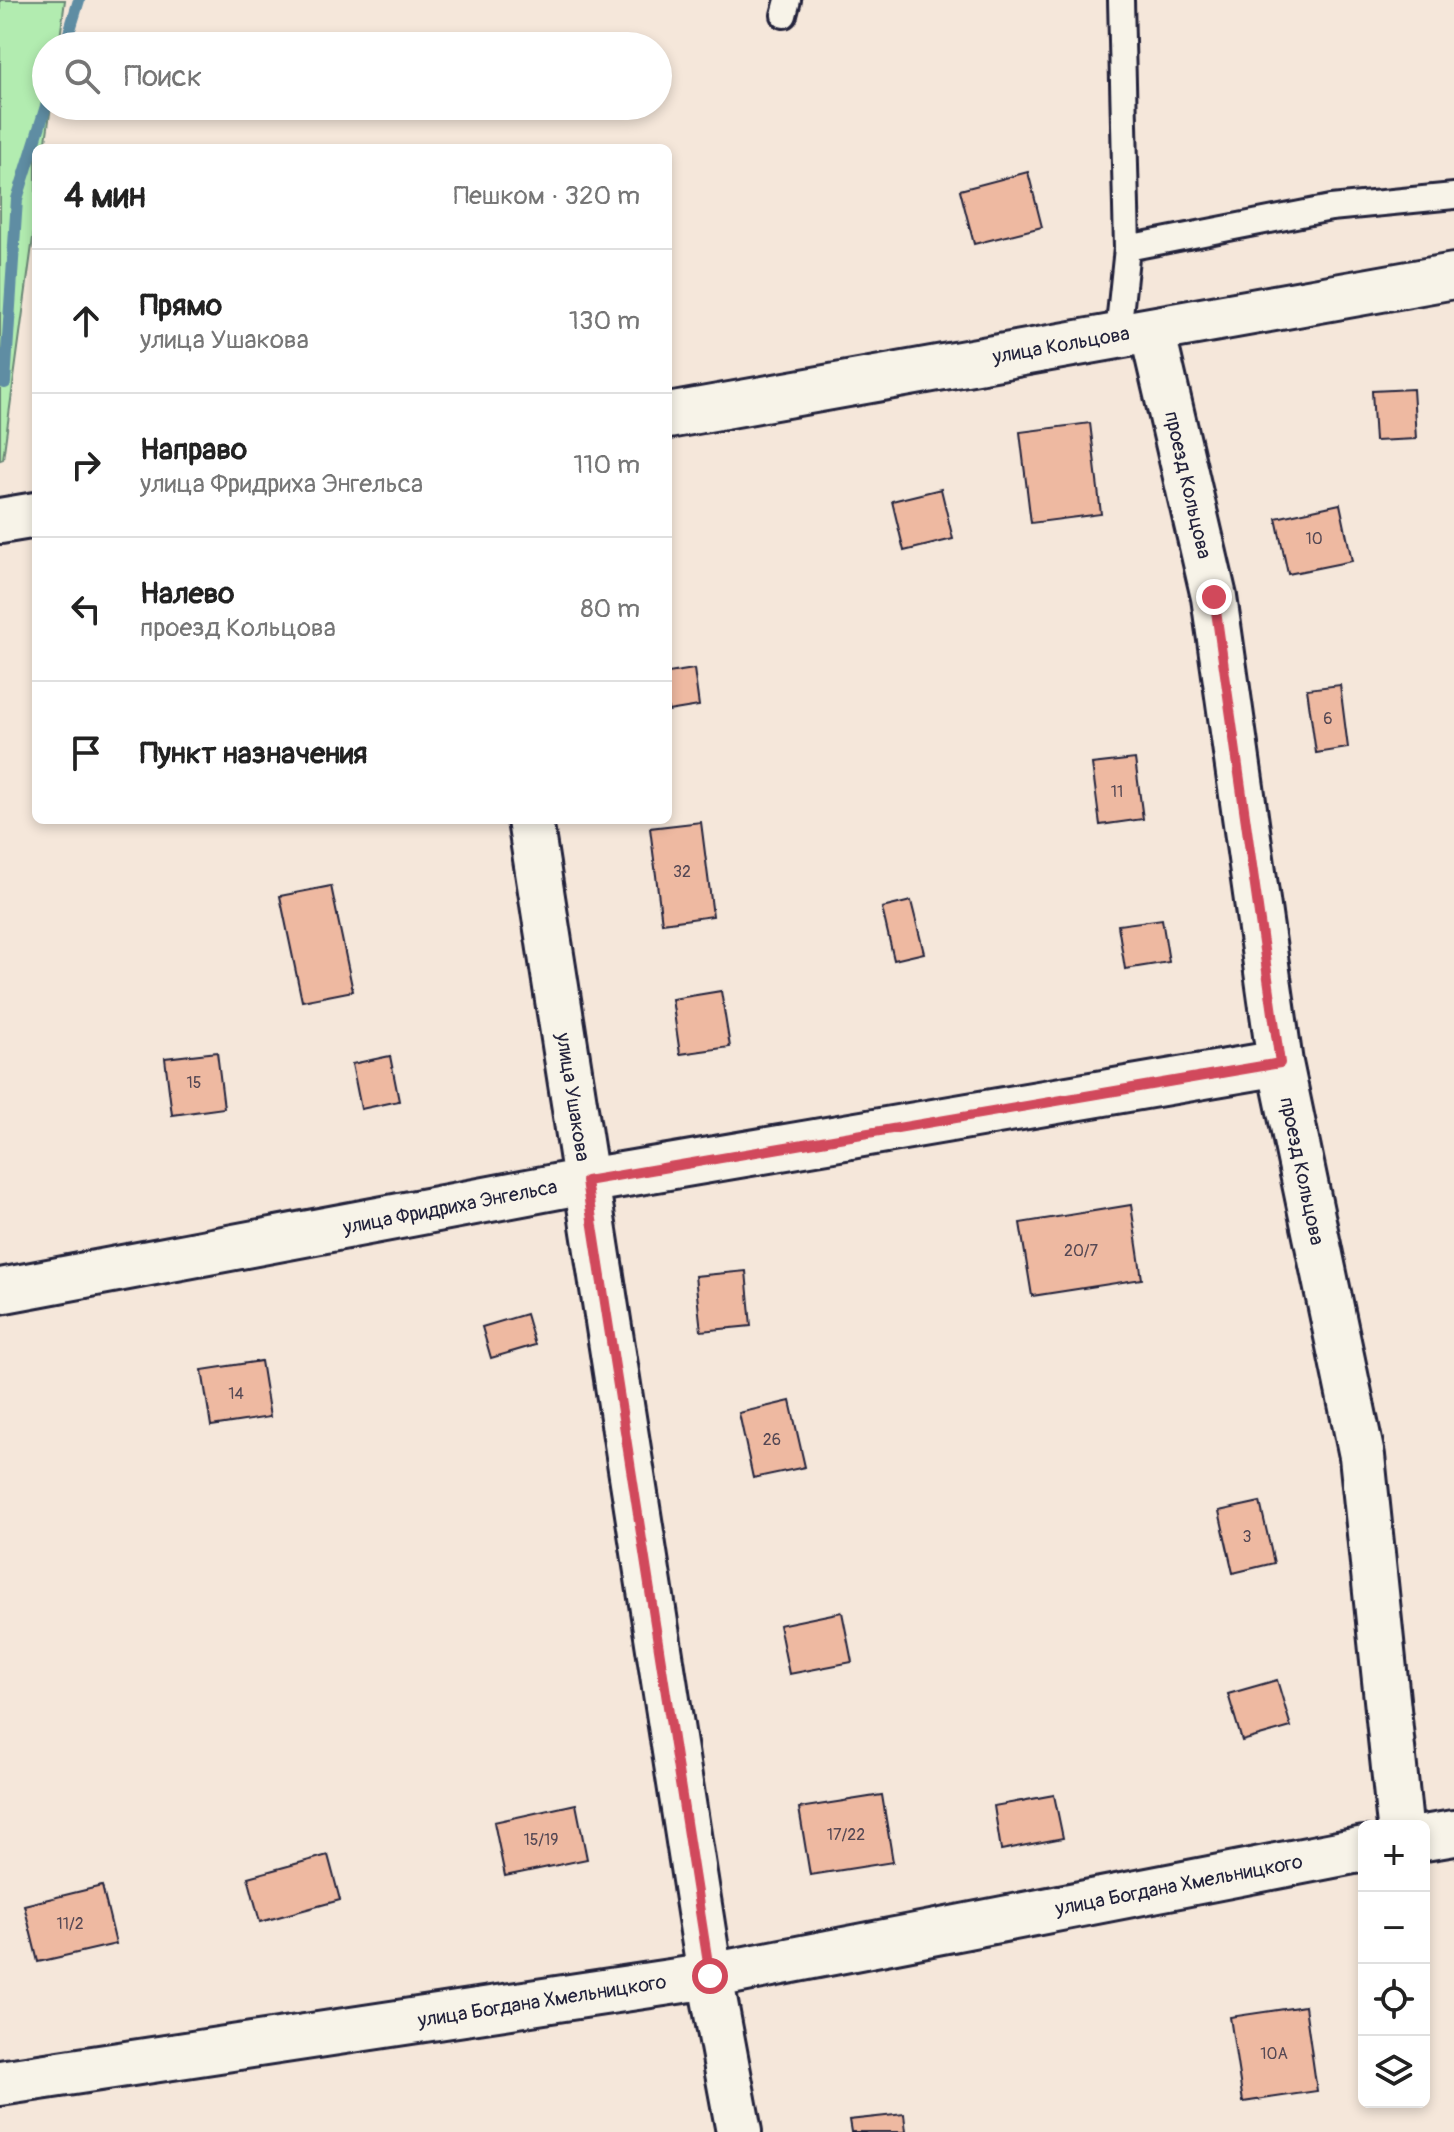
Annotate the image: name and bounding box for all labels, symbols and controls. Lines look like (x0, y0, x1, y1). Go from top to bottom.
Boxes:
search box (32, 32, 672, 120)
icon: search (60, 54, 104, 98)
text: Поиск (124, 58, 202, 95)
text: 4 мин (64, 175, 146, 218)
text: Пешком · 320 m (453, 180, 640, 212)
text: Прямо (140, 287, 222, 324)
icon: ahead (64, 299, 108, 343)
text: 130 m (569, 305, 640, 337)
street label: улица Кольцова (990, 321, 1131, 370)
text: улица Ушакова (140, 324, 309, 356)
street label: проезд Кольцова (1159, 409, 1217, 561)
text: Направо (140, 431, 247, 468)
icon: right (64, 443, 108, 487)
text: 110 m (573, 449, 640, 481)
text: улица Фридриха Энгельса (140, 468, 423, 500)
house number: 10 (1305, 529, 1323, 549)
text: Налево (140, 575, 234, 612)
route end (1196, 579, 1232, 615)
icon: left (64, 587, 108, 631)
text: 80 m (580, 593, 640, 625)
text: проезд Кольцова (140, 612, 336, 644)
house number: 6 (1323, 709, 1333, 729)
icon: arrive (64, 731, 108, 775)
text: Пункт назначения (140, 735, 367, 772)
house number: 11 (1111, 782, 1123, 802)
house number: 32 (673, 862, 691, 882)
street label: улица Ушакова (550, 1030, 595, 1163)
house number: 15 (187, 1073, 201, 1093)
street label: проезд Кольцова (1274, 1095, 1330, 1247)
street label: улица Фридриха Энгельса (340, 1174, 559, 1240)
house number: 20/7 (1064, 1241, 1099, 1261)
house number: 14 (228, 1384, 244, 1404)
house number: 26 (763, 1430, 781, 1450)
house number: 3 (1243, 1527, 1252, 1547)
map controls (1358, 1820, 1430, 2108)
button: + (1358, 1820, 1430, 1892)
house number: 17/22 (827, 1825, 865, 1845)
house number: 15/19 (523, 1830, 559, 1850)
street label: улица Богдана Хмельницкого (1052, 1849, 1305, 1921)
button: − (1358, 1892, 1430, 1964)
house number: 11/2 (56, 1914, 84, 1934)
route start (692, 1958, 728, 1994)
button: locate (1358, 1964, 1430, 2036)
street label: улица Богдана Хмельницкого (415, 1969, 668, 2033)
button: layers (1358, 2036, 1430, 2108)
house number: 10А (1260, 2044, 1288, 2064)

